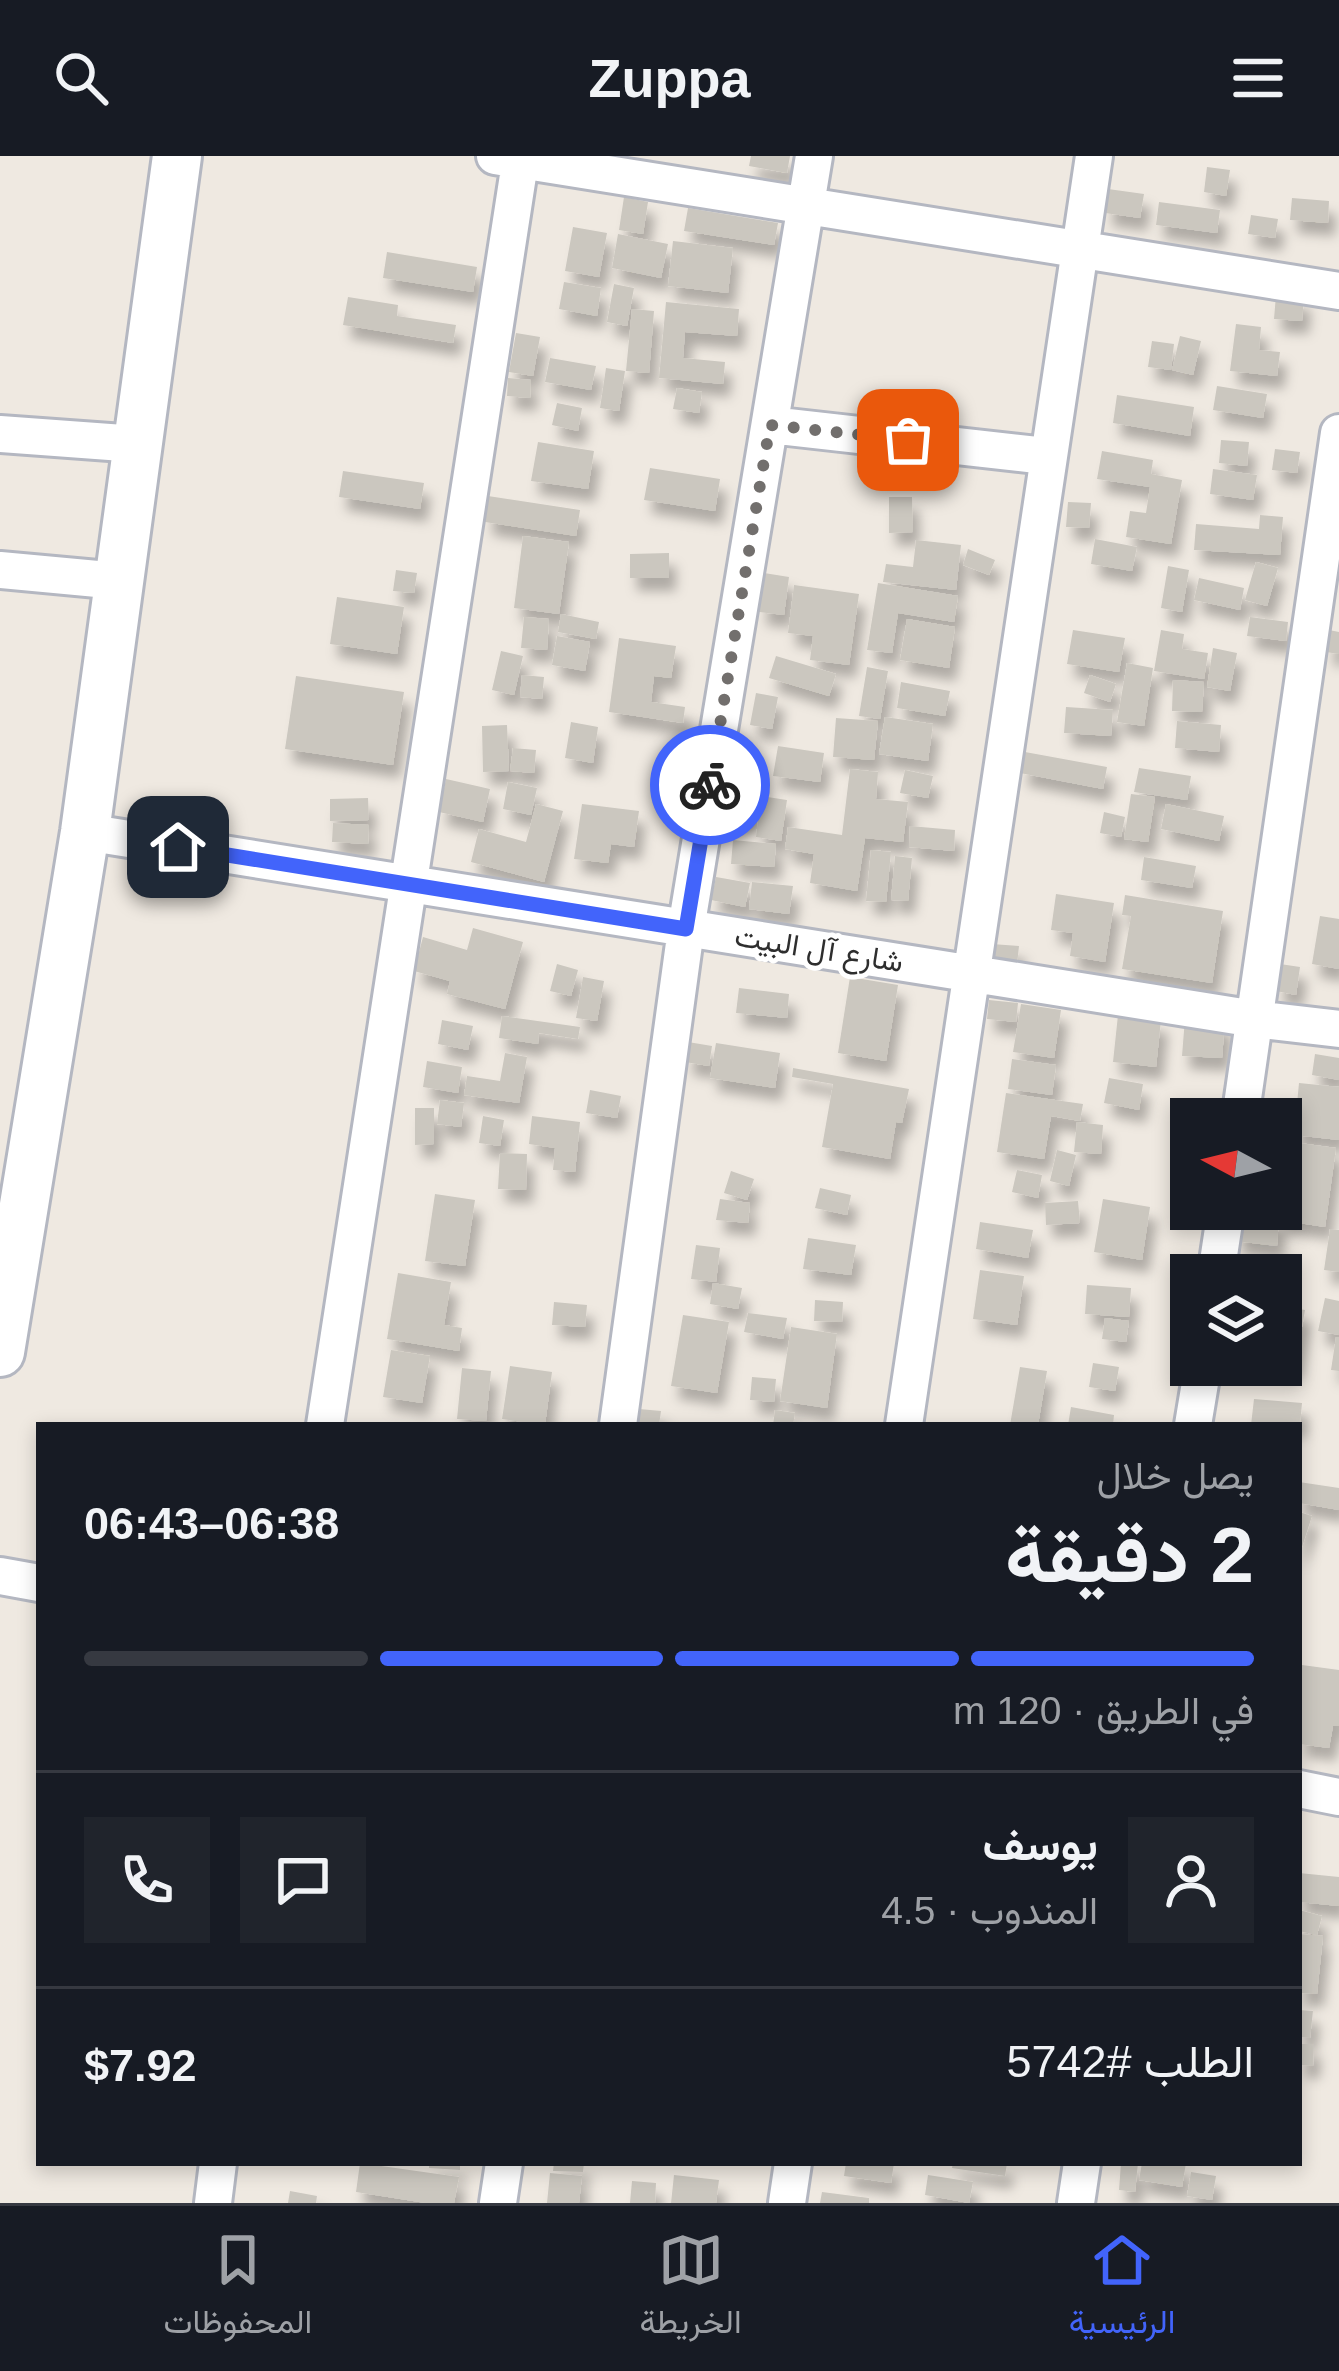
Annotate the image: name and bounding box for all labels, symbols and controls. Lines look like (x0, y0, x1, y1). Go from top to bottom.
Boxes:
icon: search (48, 45, 114, 111)
icon: menu (1225, 45, 1291, 111)
text: Zuppa (589, 48, 751, 108)
pin (857, 389, 959, 491)
icon: bag (875, 407, 941, 473)
courier (650, 725, 770, 845)
icon: bike (677, 752, 743, 818)
pin (127, 796, 229, 898)
icon: home (145, 814, 211, 880)
street label: شارع آل البيت (732, 919, 906, 982)
north arrow (1170, 1098, 1302, 1230)
map controls (1170, 1098, 1302, 1386)
button: layers (1170, 1254, 1302, 1386)
text: يصل خلال (1097, 1454, 1254, 1497)
text: 06:38–06:43 (84, 1498, 339, 1549)
text: 2 دقيقة (1005, 1511, 1254, 1599)
text: في الطريق · 120 m (953, 1689, 1254, 1732)
button: phone (84, 1817, 210, 1943)
button: chat (240, 1817, 366, 1943)
button: person (1128, 1817, 1254, 1943)
text: يوسف (983, 1819, 1098, 1870)
text: المندوب · 4.5 (881, 1889, 1098, 1932)
text: الطلب #5742 (1006, 2036, 1254, 2087)
text: $7.92 (84, 2040, 197, 2091)
tab: المحفوظات (164, 2227, 312, 2351)
tab: الخريطة (639, 2227, 742, 2351)
tab: الرئيسية (1069, 2227, 1175, 2351)

